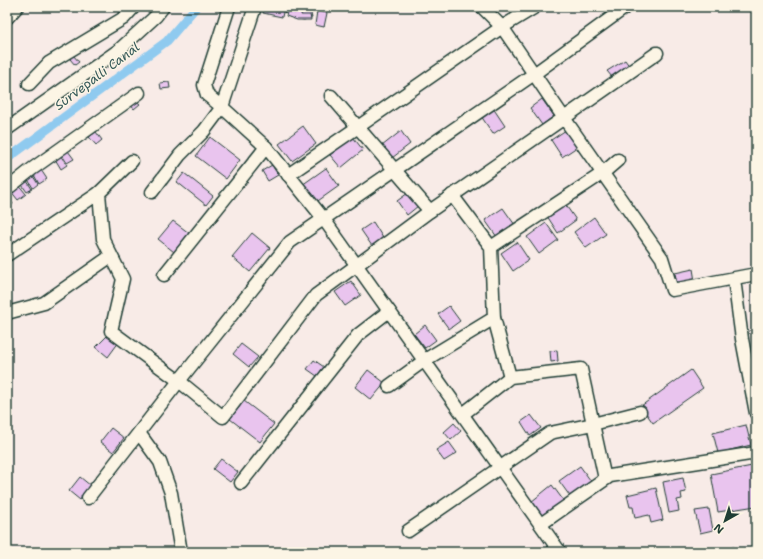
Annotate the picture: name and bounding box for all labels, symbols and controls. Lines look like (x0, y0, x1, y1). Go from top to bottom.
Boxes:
water label: Survepalli Canal (51, 38, 143, 114)
north arrow (705, 501, 745, 541)
text: N (711, 520, 727, 537)

